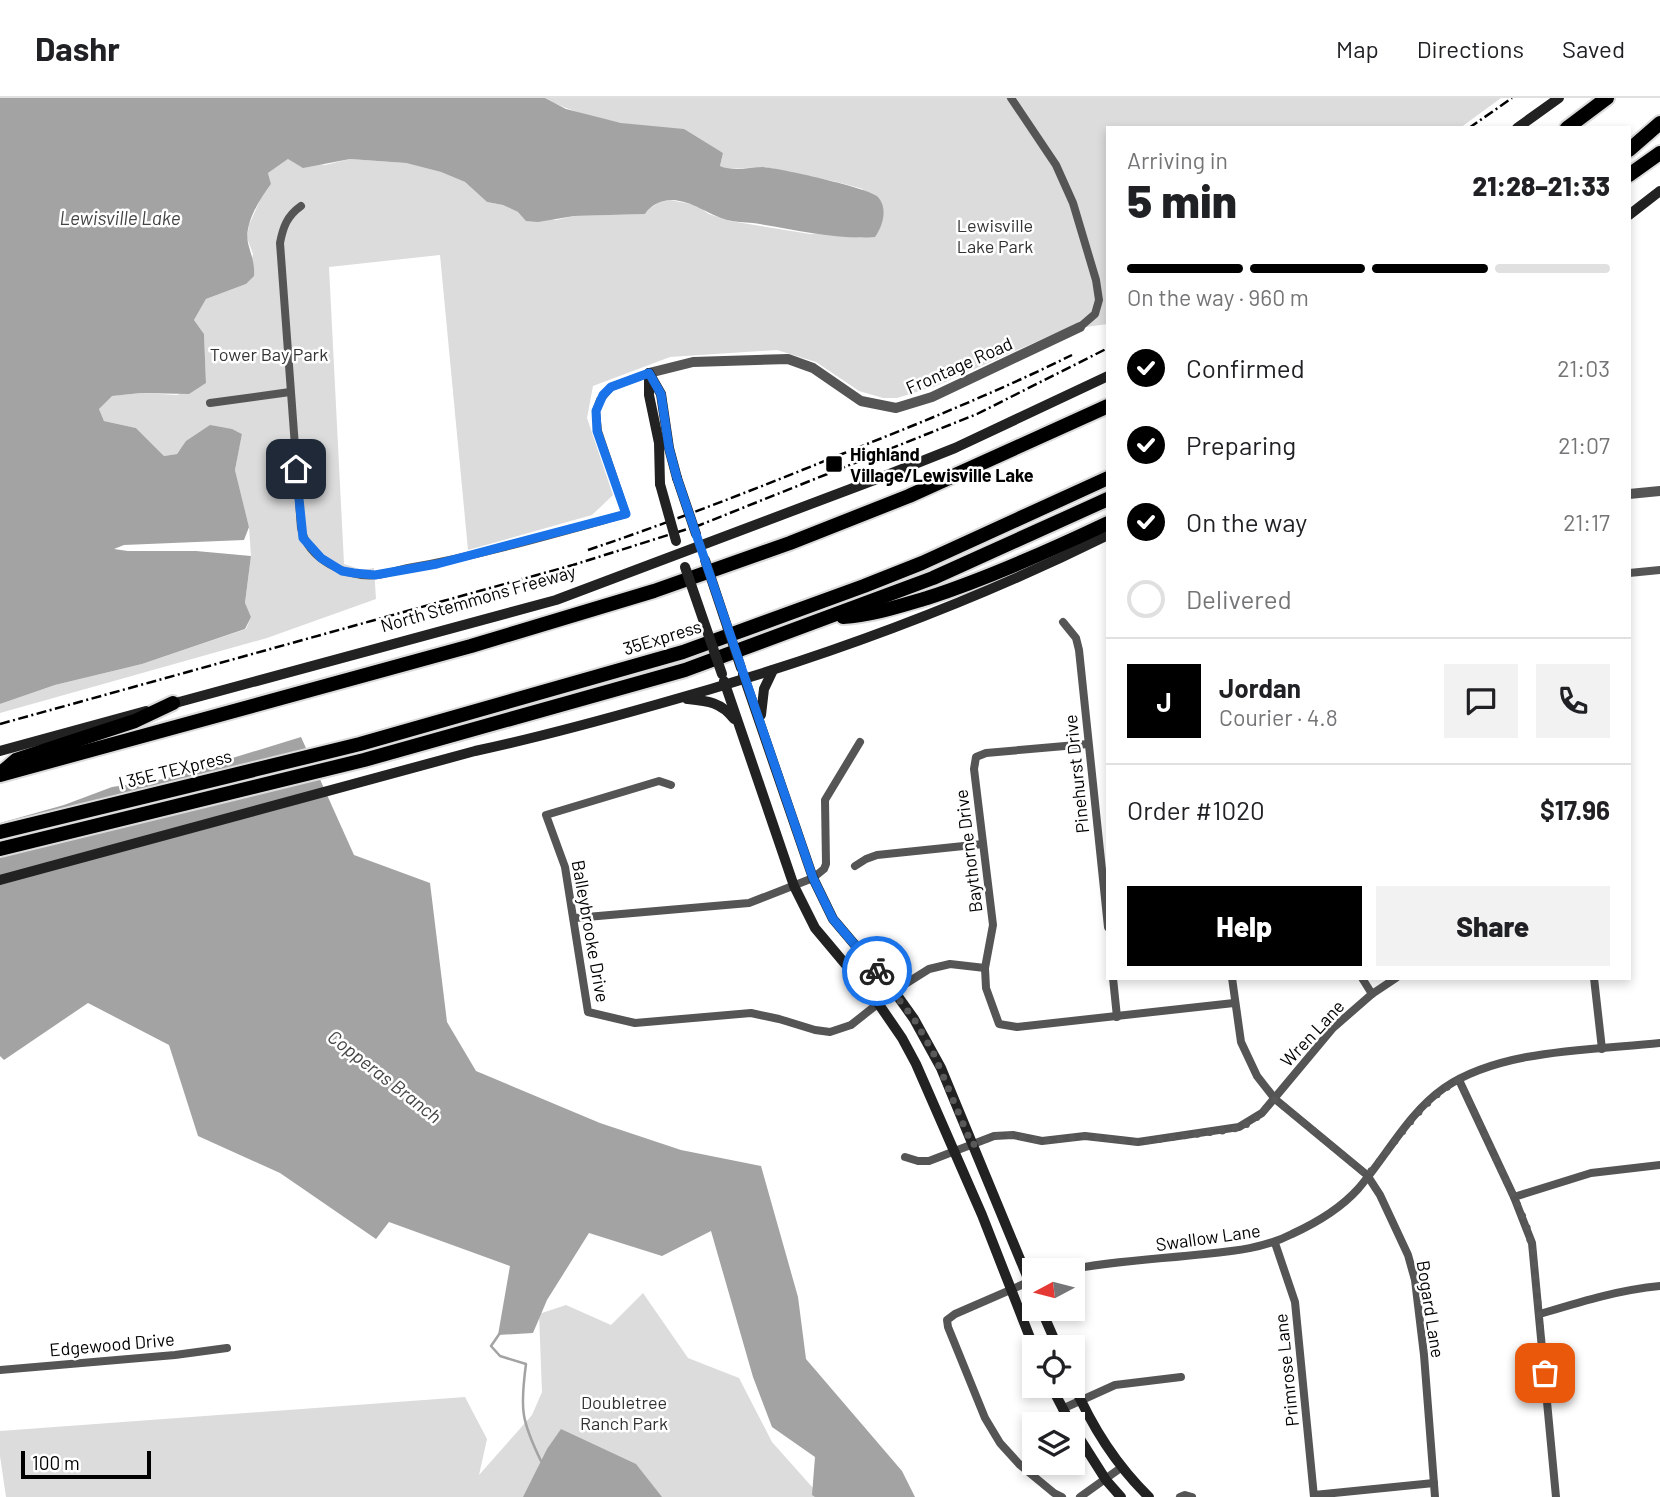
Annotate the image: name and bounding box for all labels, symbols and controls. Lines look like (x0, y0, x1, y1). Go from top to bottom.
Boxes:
text: Dashr (35, 28, 120, 68)
text: Map (1336, 34, 1379, 63)
text: Directions (1417, 34, 1524, 63)
text: Saved (1562, 34, 1625, 63)
text: Arriving in (1127, 146, 1228, 174)
text: 21:28–21:33 (1473, 170, 1610, 201)
text: 5 min (1127, 172, 1237, 227)
water label: Lewisville Lake (59, 206, 181, 229)
park label: Lewisville Lake Park (957, 214, 1033, 257)
text: On the way · 960 m (1127, 283, 1309, 311)
street label: Frontage Road (902, 332, 1016, 398)
park label: Tower Bay Park (210, 343, 328, 365)
icon: check (1127, 349, 1165, 387)
text: Confirmed (1186, 352, 1305, 383)
text: 21:03 (1557, 354, 1610, 382)
icon: check (1127, 426, 1165, 464)
text: Preparing (1186, 429, 1296, 460)
text: 21:07 (1558, 431, 1610, 459)
pin (266, 439, 326, 499)
place label: Highland Village/Lewisville Lake (850, 443, 1034, 486)
icon: home (277, 450, 315, 488)
marker: Highland Village/Lewisville Lake (824, 454, 844, 474)
icon: check (1127, 503, 1165, 541)
text: On the way (1186, 506, 1307, 537)
text: 21:17 (1563, 508, 1610, 536)
street label: North Stemmons Freeway (378, 560, 578, 636)
text: Delivered (1186, 583, 1292, 614)
street label: 35Express (620, 615, 704, 659)
button: chat (1444, 664, 1518, 738)
button: phone (1536, 664, 1610, 738)
text: Jordan (1219, 672, 1301, 703)
text: J (1156, 686, 1172, 717)
text: Courier · 4.8 (1219, 703, 1338, 731)
street label: Pinehurst Drive (1059, 714, 1093, 834)
street label: I 35E TEXpress (116, 744, 234, 794)
street label: Baythorne Drive (950, 788, 986, 914)
text: Order #1020 (1127, 794, 1265, 825)
text: $17.96 (1540, 794, 1610, 825)
street label: Balleybrooke Drive (568, 858, 614, 1004)
button: Help (1127, 886, 1362, 966)
button: Share (1376, 886, 1610, 966)
courier (842, 936, 912, 1006)
icon: bike (858, 952, 896, 990)
street label: Wren Lane (1275, 995, 1349, 1071)
water label: Copperas Branch (324, 1025, 446, 1128)
street label: Swallow Lane (1154, 1219, 1262, 1255)
north arrow (1022, 1258, 1085, 1321)
map controls (1022, 1258, 1085, 1475)
street label: Bogard Lane (1412, 1259, 1450, 1359)
street label: Primrose Lane (1269, 1312, 1303, 1428)
street label: Edgewood Drive (49, 1328, 175, 1360)
button: locate (1022, 1335, 1085, 1398)
pin (1515, 1343, 1575, 1403)
icon: bag (1526, 1354, 1564, 1392)
park label: Doubletree Ranch Park (580, 1391, 668, 1434)
button: layers (1022, 1412, 1085, 1475)
scale bar (21, 1448, 150, 1480)
text: 100 m (32, 1451, 80, 1474)

